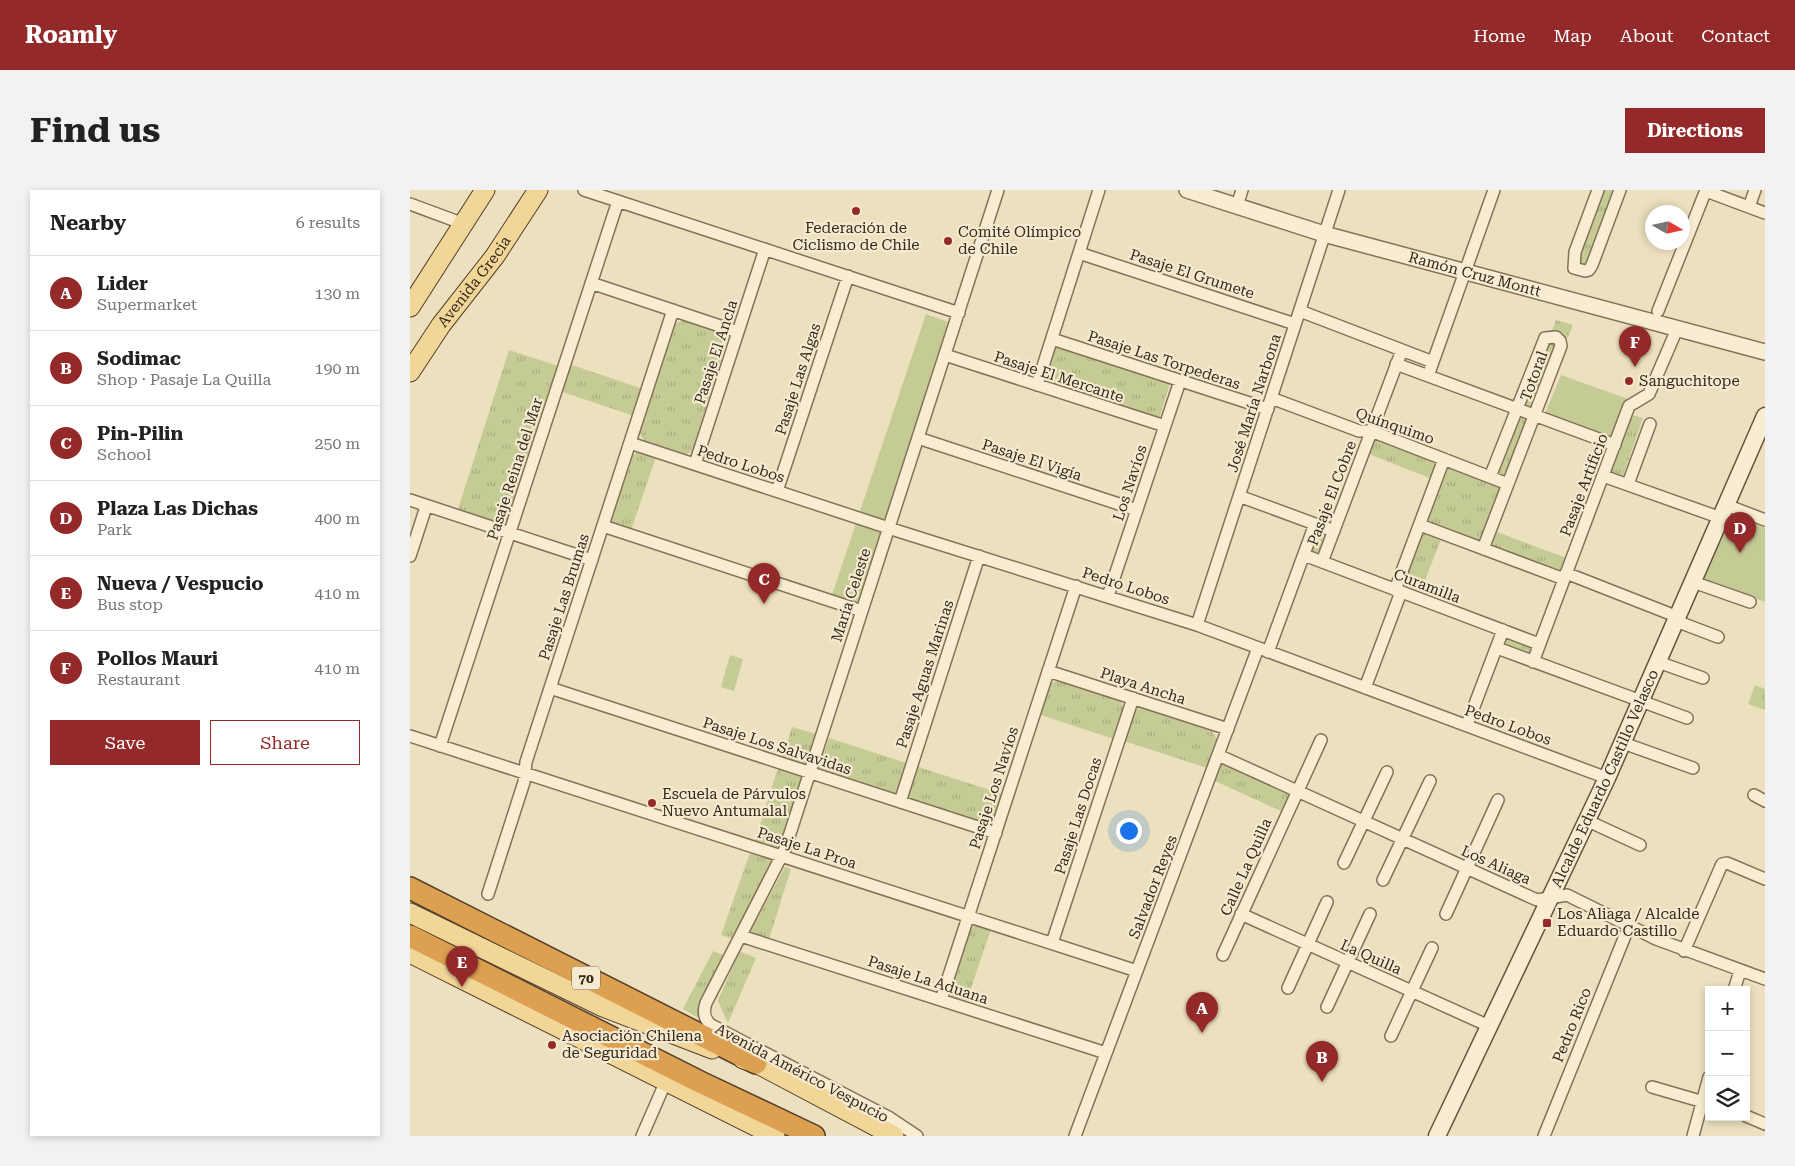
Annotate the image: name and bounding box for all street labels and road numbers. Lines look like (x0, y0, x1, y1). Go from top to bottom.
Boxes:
street label: Avenida Grecia (434, 233, 515, 331)
street label: Pasaje El Grumete (1127, 245, 1257, 303)
street label: Ramón Cruz Montt (1407, 248, 1543, 301)
street label: Pasaje El Ancla (691, 298, 741, 406)
street label: Pasaje Las Algas (771, 321, 825, 437)
street label: Pasaje Las Torpederas (1086, 327, 1242, 393)
street label: José María Narbona (1223, 332, 1285, 474)
street label: Pasaje El Mercante (992, 348, 1126, 406)
street label: Totoral (1517, 348, 1551, 403)
street label: Pasaje Reina del Mar (484, 396, 546, 542)
street label: Quínquimo (1353, 404, 1437, 448)
street label: Pasaje Artificio (1556, 431, 1612, 539)
street label: Pasaje El Vigía (980, 435, 1084, 485)
street label: Pasaje El Cobre (1304, 438, 1360, 548)
street label: Pedro Lobos (695, 441, 787, 487)
street label: Los Navíos (1109, 443, 1151, 523)
street label: Pasaje Las Brumas (535, 531, 593, 663)
street label: María Celeste (827, 546, 875, 644)
street label: Pedro Lobos (1080, 563, 1172, 609)
street label: Curamilla (1391, 565, 1463, 607)
street label: Pasaje Aguas Marinas (893, 598, 957, 750)
street label: Playa Ancha (1098, 664, 1188, 708)
street label: Alcalde Eduardo Castillo Velasco (1547, 667, 1662, 890)
street label: Pedro Lobos (1462, 701, 1554, 749)
street label: Pasaje Los Salvavidas (700, 713, 854, 779)
street label: Pasaje Los Navíos (966, 724, 1022, 852)
street label: Pasaje Las Docas (1051, 755, 1105, 877)
street label: Calle La Quilla (1216, 815, 1276, 919)
street label: Pasaje La Proa (755, 823, 859, 873)
street label: Salvador Reyes (1125, 833, 1181, 941)
street label: Los Aliaga (1458, 842, 1534, 888)
street label: La Quilla (1338, 936, 1404, 978)
street label: Pasaje La Aduana (865, 952, 991, 1008)
road number: 70 (572, 966, 600, 990)
street label: Pedro Rico (1549, 985, 1595, 1065)
street label: Avenida Américo Vespucio (712, 1020, 892, 1126)

